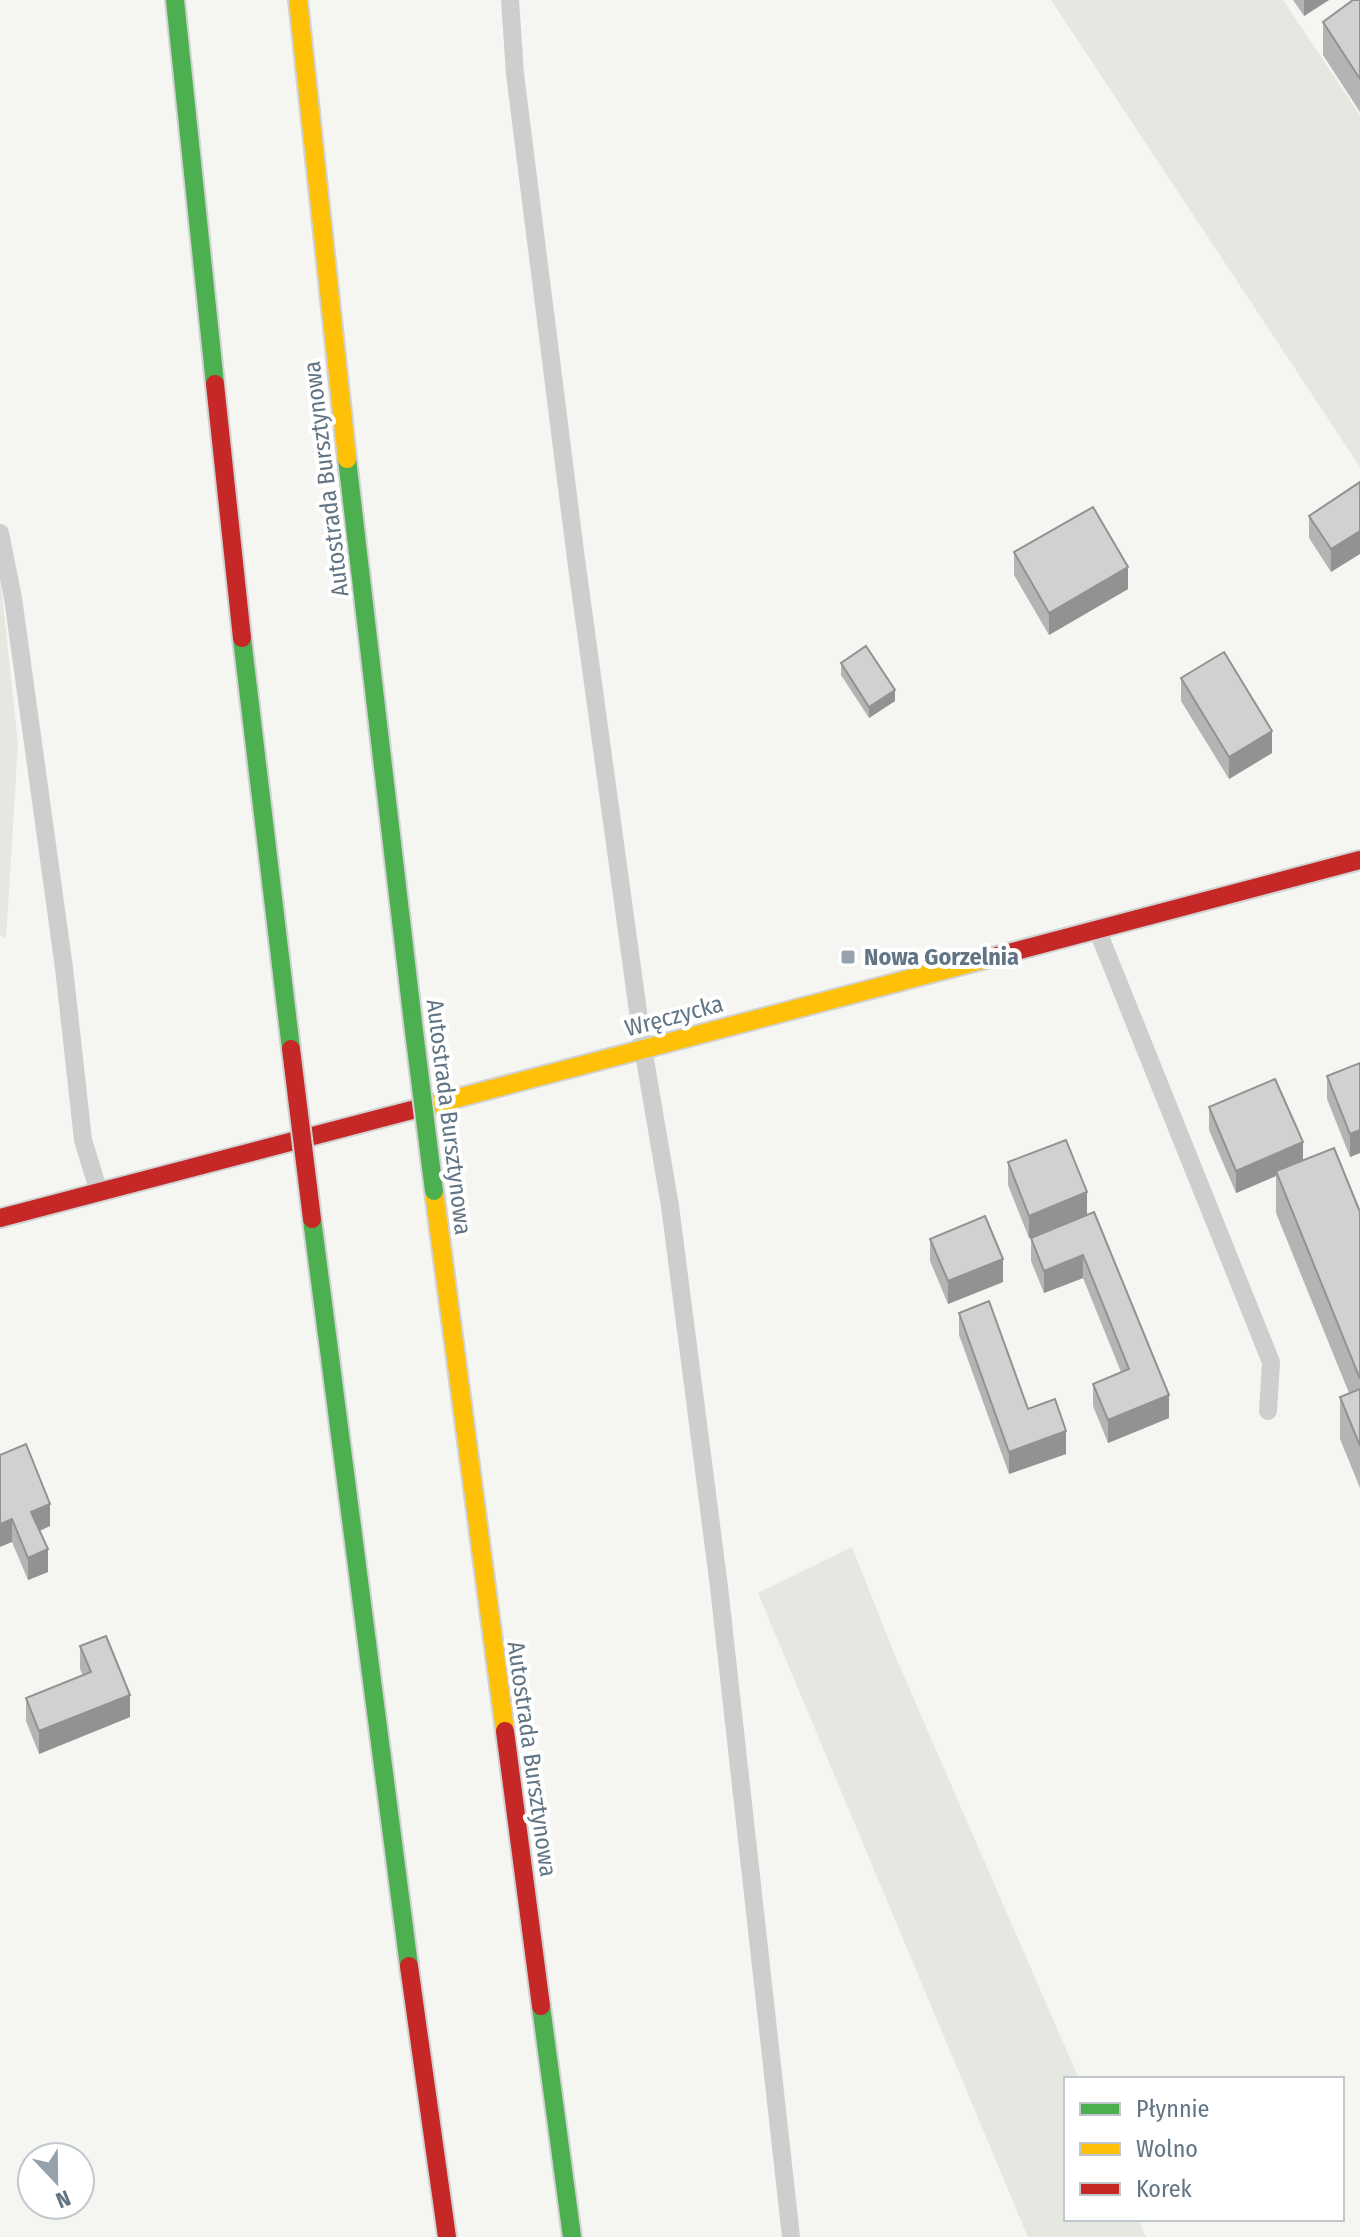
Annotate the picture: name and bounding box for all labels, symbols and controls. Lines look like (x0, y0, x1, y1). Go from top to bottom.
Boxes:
street label: Autostrada Bursztynowa (298, 359, 354, 599)
place label: Nowa Gorzelnia (864, 943, 1019, 971)
marker: Nowa Gorzelnia (839, 948, 857, 966)
street label: Wręczycka (622, 989, 726, 1043)
street label: Autostrada Bursztynowa (421, 997, 477, 1237)
street label: Autostrada Bursztynowa (502, 1639, 562, 1879)
legend (1064, 2077, 1344, 2221)
text: Płynnie (1136, 2095, 1209, 2123)
text: Wolno (1136, 2135, 1198, 2163)
north arrow (16, 2141, 96, 2221)
text: Korek (1136, 2175, 1193, 2203)
text: N (52, 2184, 74, 2214)

